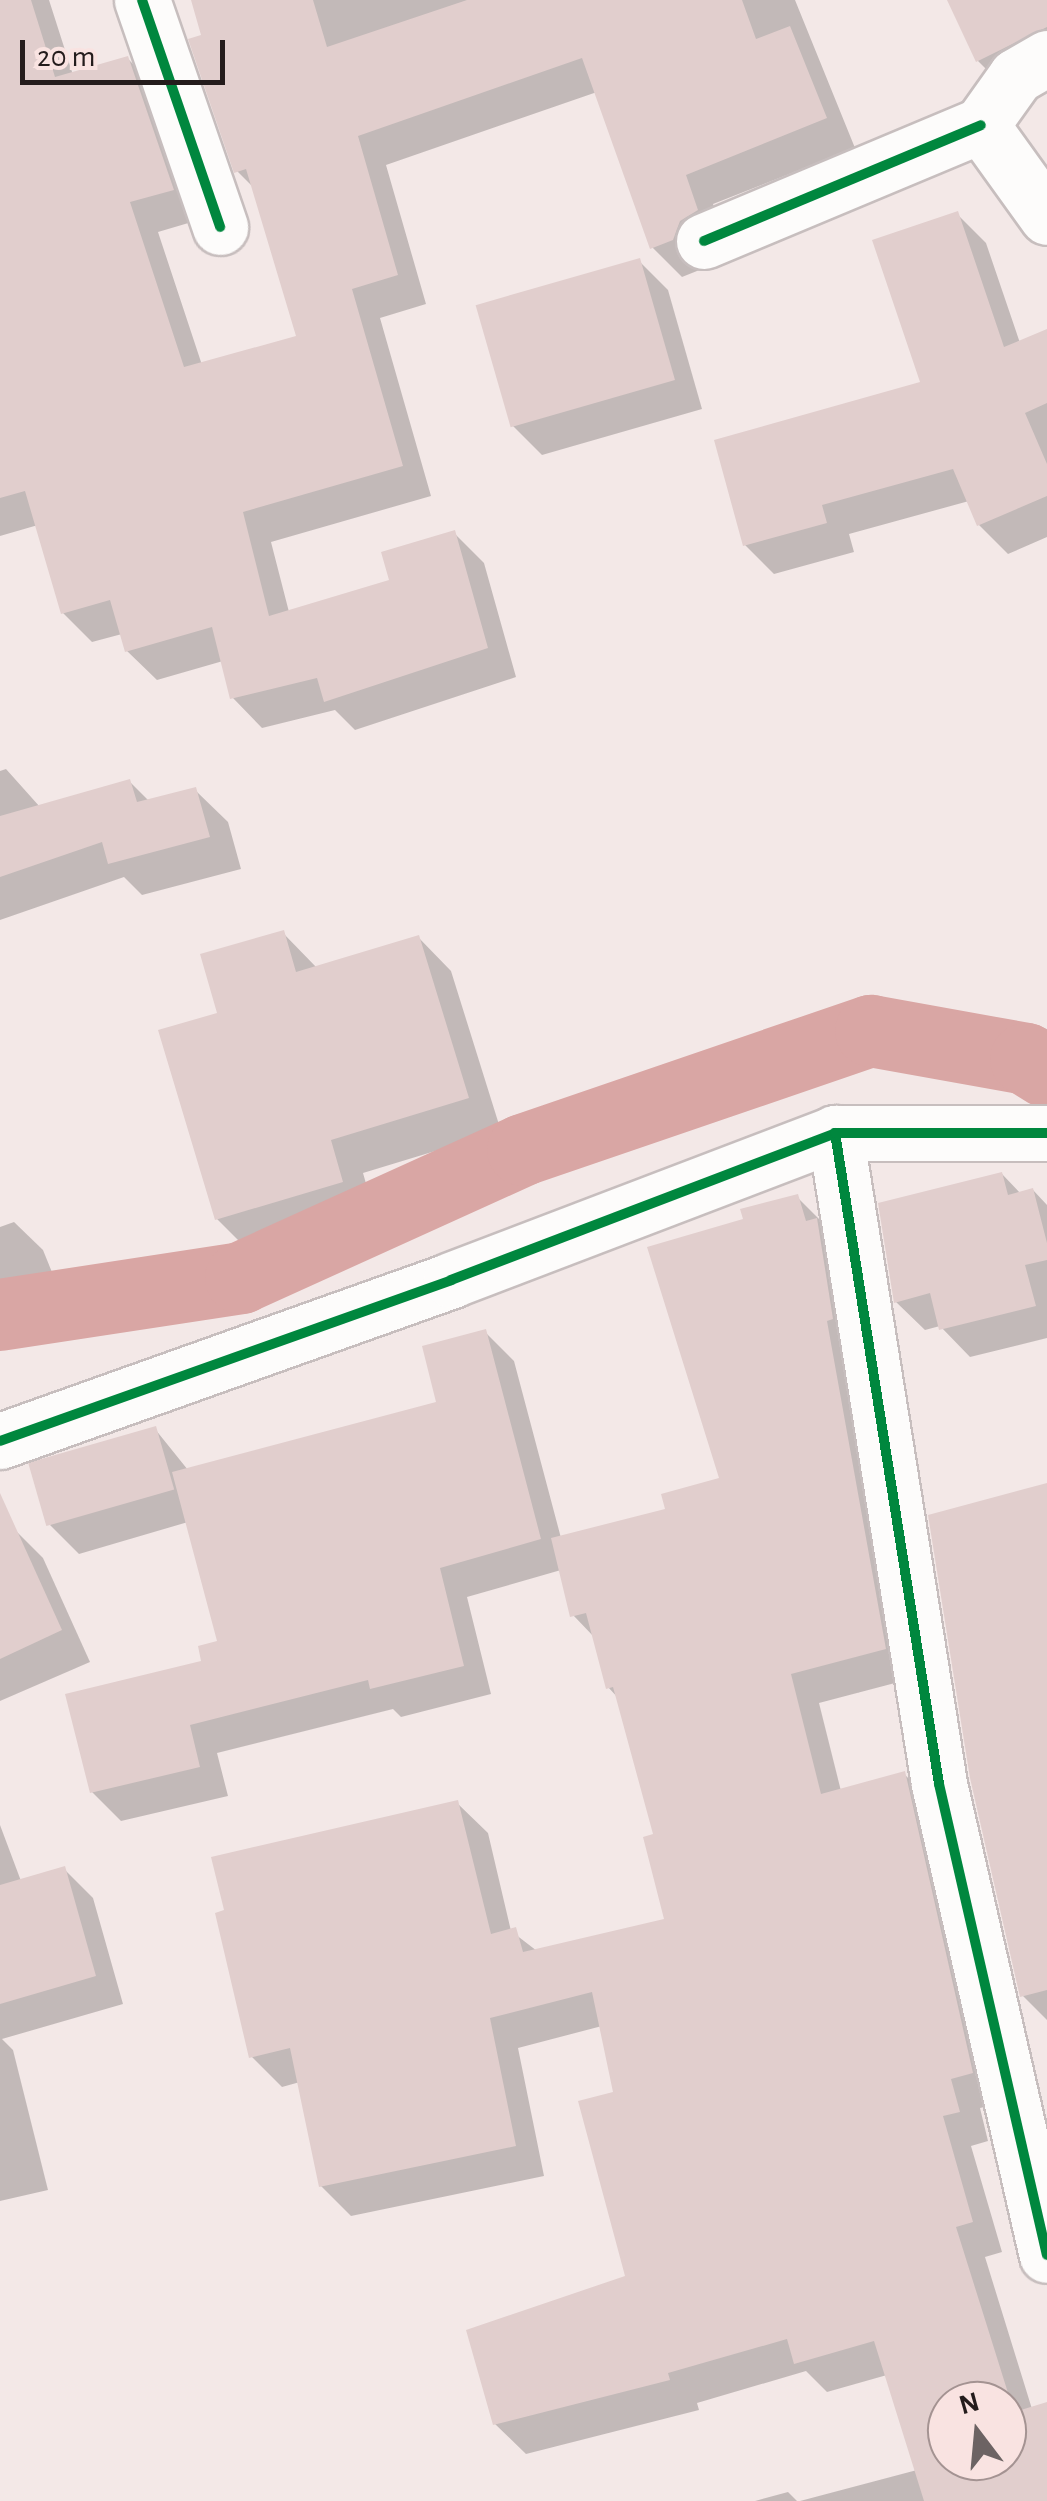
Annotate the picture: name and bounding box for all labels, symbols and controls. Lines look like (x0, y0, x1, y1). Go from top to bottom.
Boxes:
scale bar (25, 20, 230, 82)
text: 20 m (37, 42, 95, 72)
north arrow (927, 2381, 1027, 2481)
text: N (956, 2388, 982, 2420)

